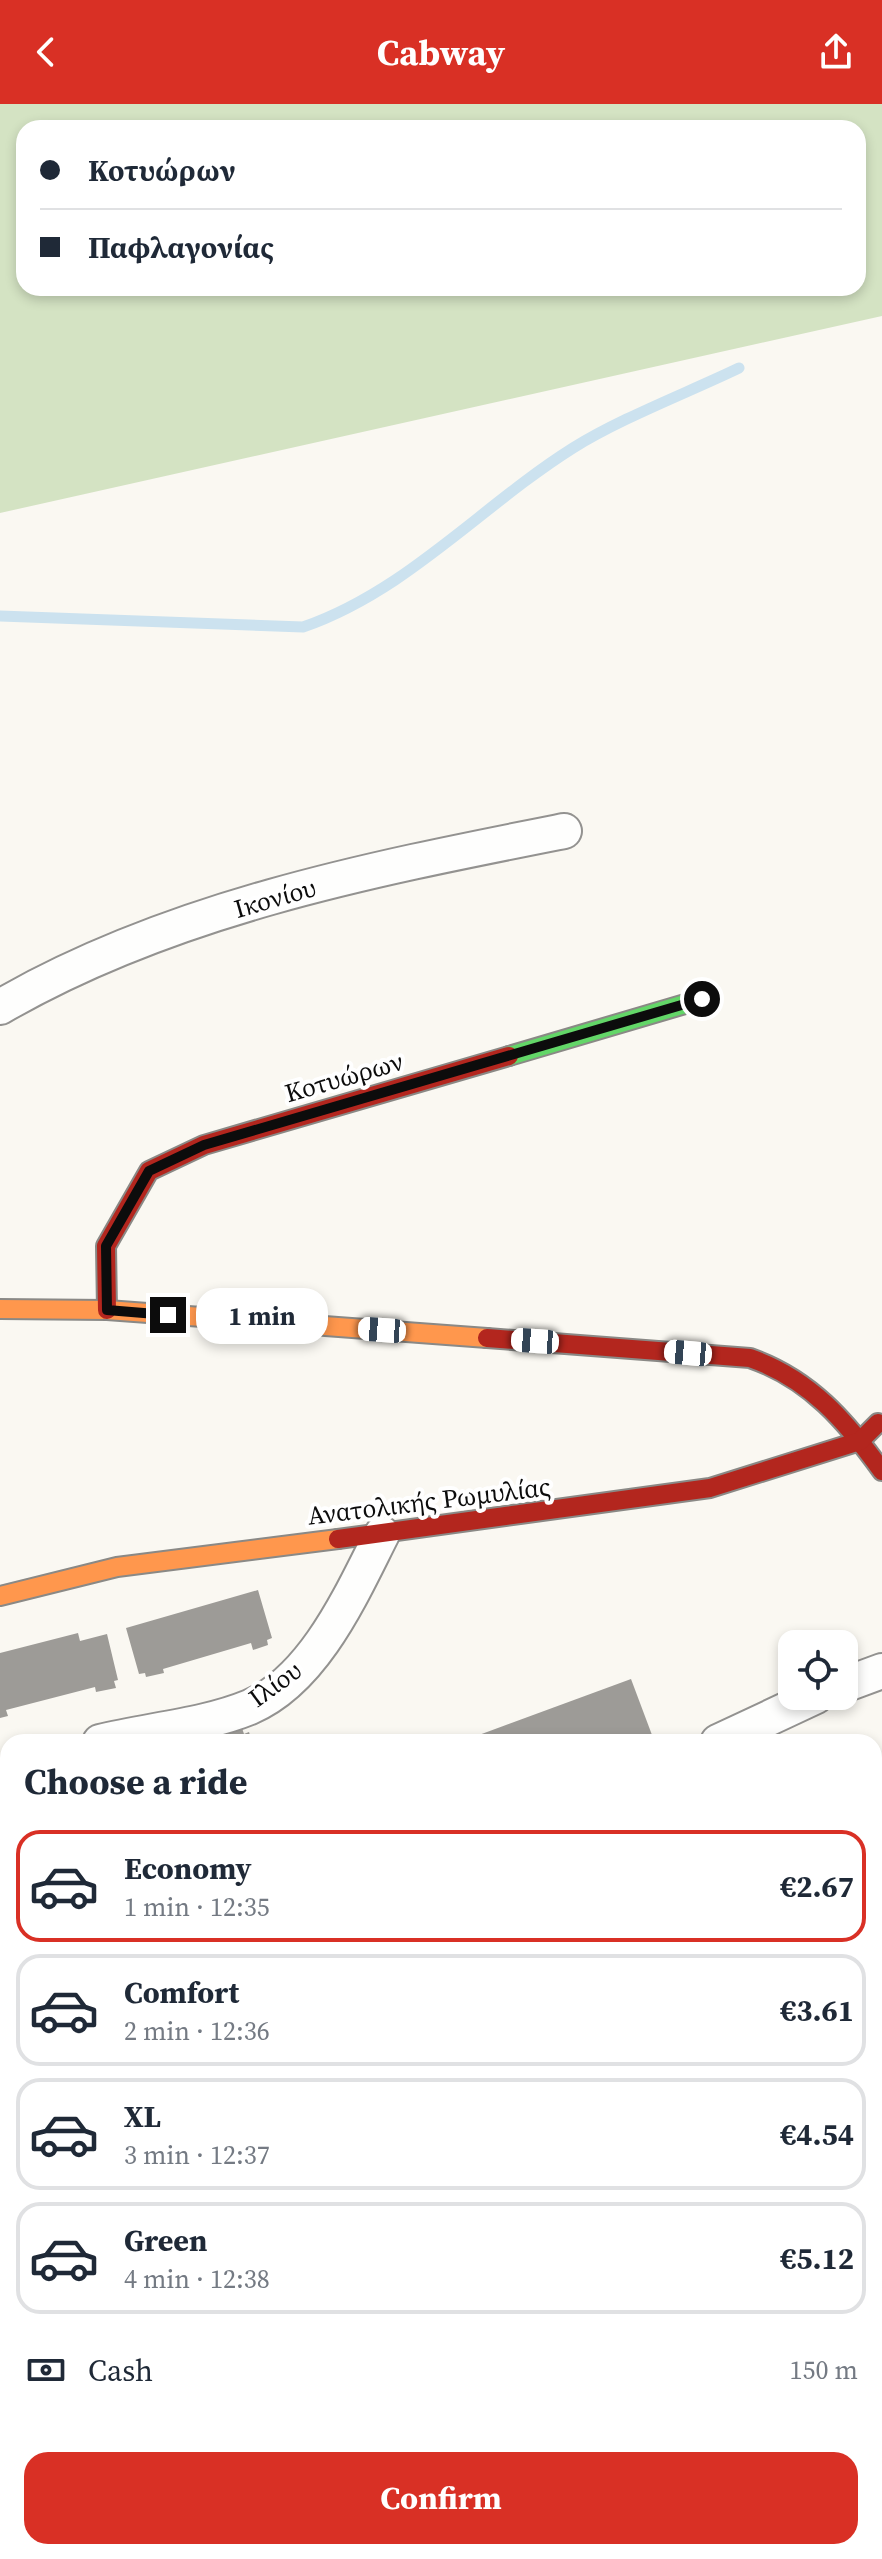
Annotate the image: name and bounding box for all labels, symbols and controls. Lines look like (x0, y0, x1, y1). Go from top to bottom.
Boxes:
text: Cabway (377, 28, 505, 77)
icon: back (24, 30, 68, 74)
icon: share (814, 30, 858, 74)
text: Κοτυώρων (88, 150, 236, 191)
text: Παφλαγονίας (88, 227, 274, 268)
street label: Ικονίου (230, 869, 320, 927)
route start (684, 981, 720, 1017)
street label: Κοτυώρων (281, 1043, 407, 1111)
callout: 1 min (196, 1287, 328, 1343)
route end (150, 1297, 186, 1333)
text: 1 min (228, 1298, 296, 1334)
car (357, 1316, 407, 1344)
car (510, 1327, 560, 1355)
car (663, 1339, 713, 1367)
street label: Ανατολικής Ρωμυλίας (306, 1468, 552, 1534)
map controls (778, 1630, 858, 1710)
button: locate (778, 1630, 858, 1710)
street label: Ιλίου (241, 1653, 309, 1715)
text: Choose a ride (24, 1757, 247, 1806)
text: Economy (124, 1848, 252, 1889)
icon: car (28, 1850, 100, 1922)
text: €2.67 (780, 1866, 854, 1907)
text: 1 min · 12:35 (124, 1889, 270, 1925)
text: Comfort (124, 1972, 239, 2013)
icon: car (28, 1974, 100, 2046)
text: €3.61 (780, 1990, 854, 2031)
text: 2 min · 12:36 (124, 2013, 270, 2049)
text: XL (124, 2096, 161, 2137)
icon: car (28, 2098, 100, 2170)
text: €4.54 (780, 2114, 854, 2155)
text: 3 min · 12:37 (124, 2137, 270, 2173)
text: Green (124, 2220, 207, 2261)
icon: car (28, 2222, 100, 2294)
text: €5.12 (780, 2238, 854, 2279)
text: 4 min · 12:38 (124, 2261, 270, 2297)
icon: cash (24, 2348, 68, 2392)
text: Cash (88, 2350, 153, 2391)
text: 150 m (790, 2352, 858, 2388)
button: Confirm (24, 2452, 858, 2544)

